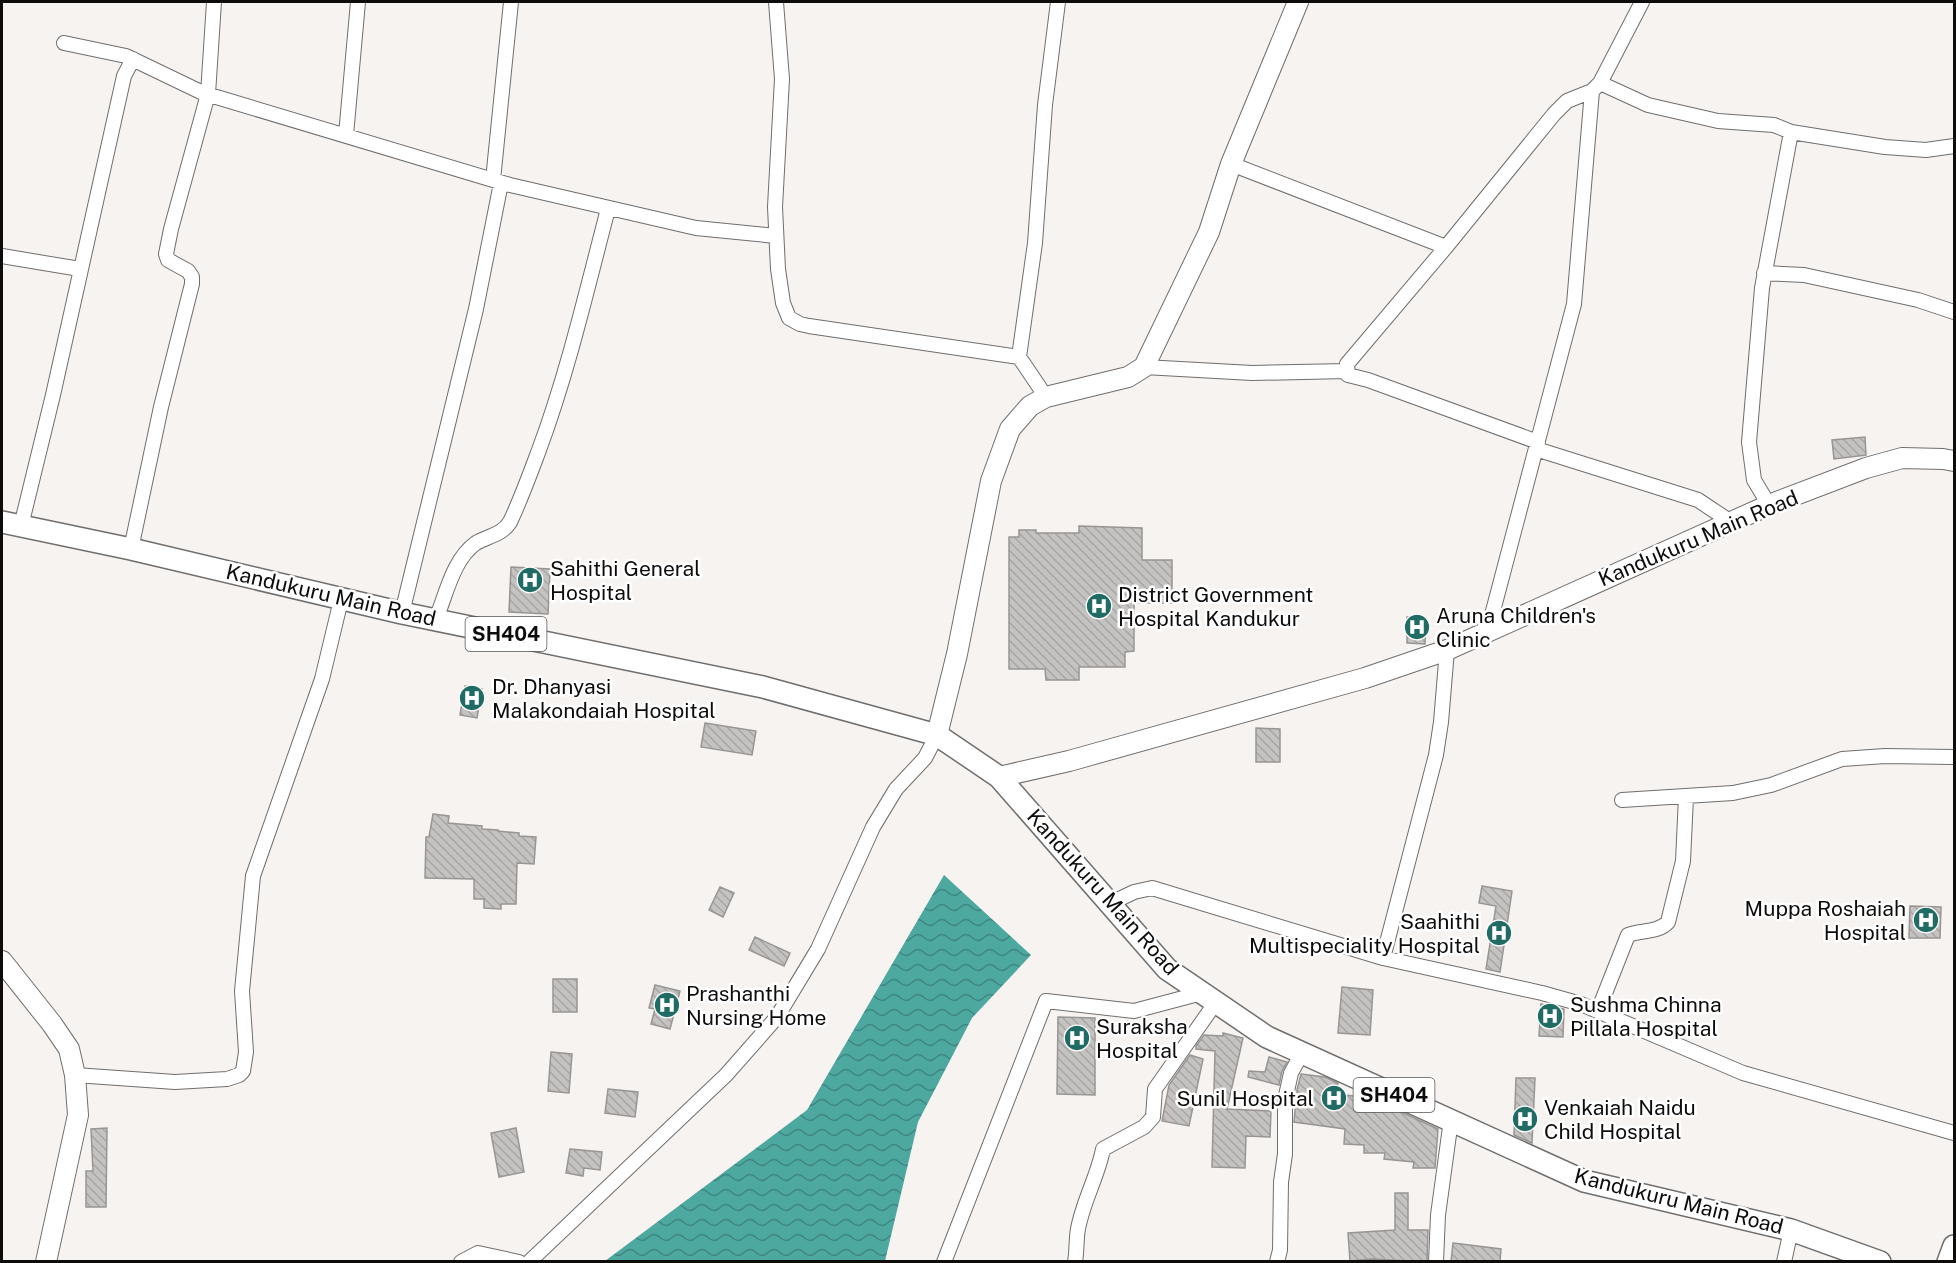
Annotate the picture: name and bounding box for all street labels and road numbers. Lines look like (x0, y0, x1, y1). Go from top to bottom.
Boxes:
street label: Kandukuru Main Road (1594, 485, 1802, 591)
street label: Kandukuru Main Road (224, 559, 438, 631)
road number: SH404 (466, 617, 546, 651)
street label: Kandukuru Main Road (1022, 804, 1184, 980)
road number: SH404 (1354, 1078, 1434, 1112)
street label: Kandukuru Main Road (1572, 1163, 1786, 1239)

